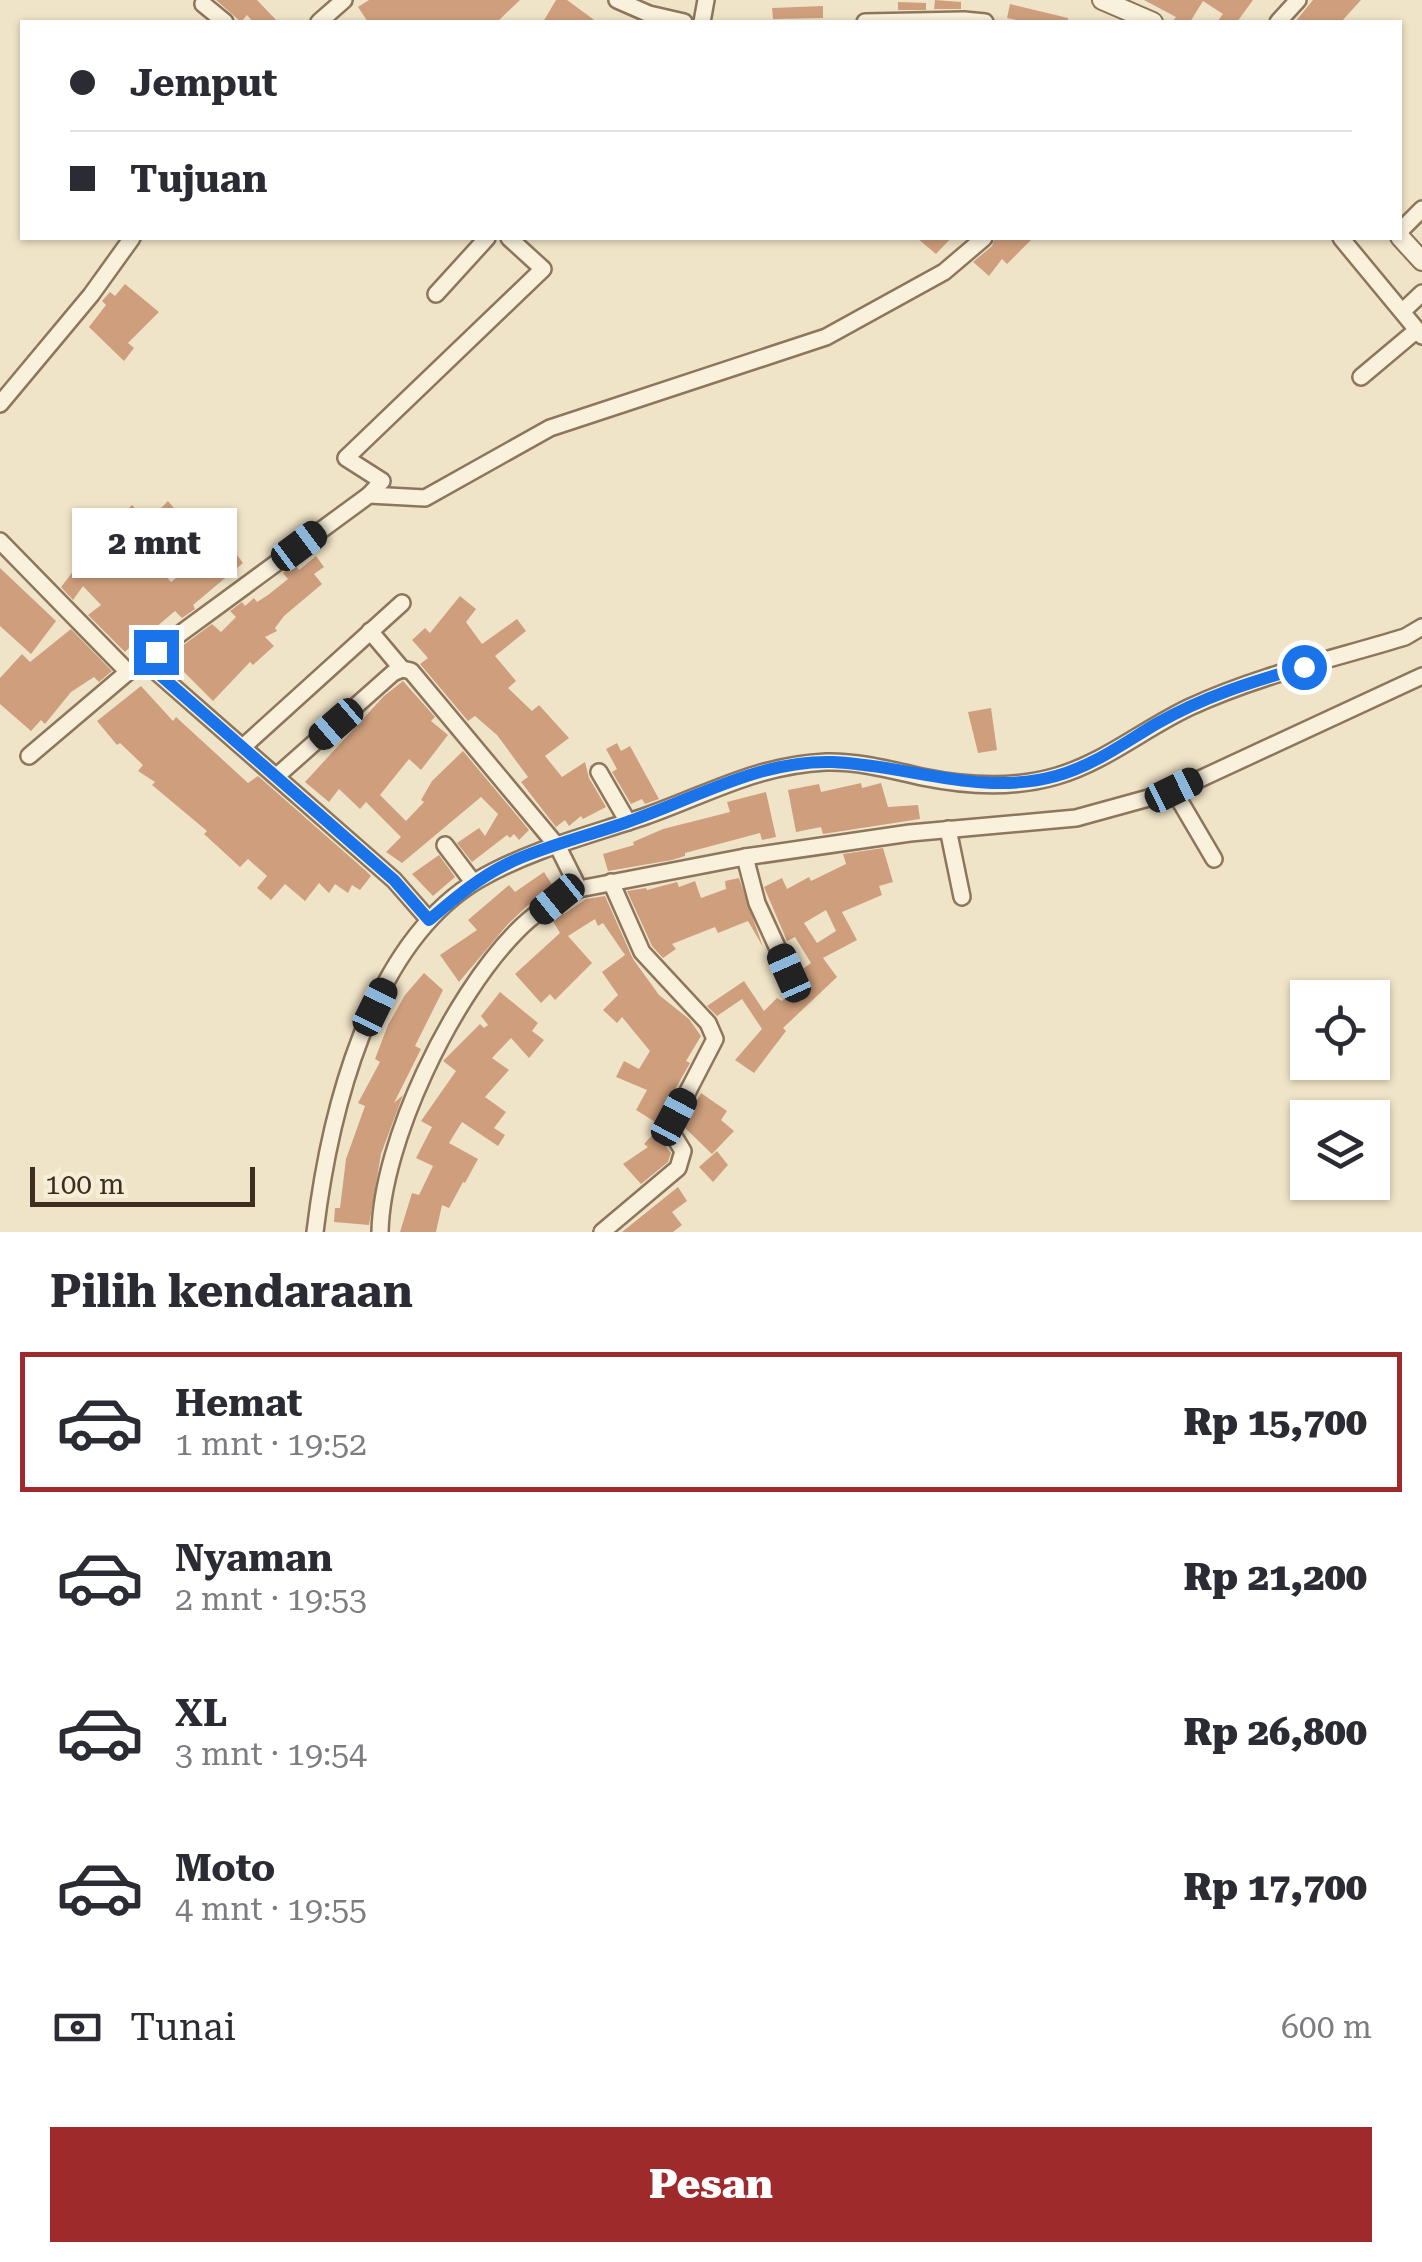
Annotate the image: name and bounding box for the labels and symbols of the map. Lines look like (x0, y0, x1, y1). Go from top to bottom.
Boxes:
callout: 2 mnt (74, 507, 238, 577)
car (266, 516, 332, 576)
route end (134, 630, 179, 675)
route start (1282, 645, 1327, 690)
car (304, 693, 368, 755)
car (1140, 763, 1208, 817)
car (524, 868, 590, 930)
car (763, 939, 815, 1007)
car (348, 973, 402, 1041)
car (647, 1083, 701, 1151)
scale bar (30, 1162, 255, 1206)

